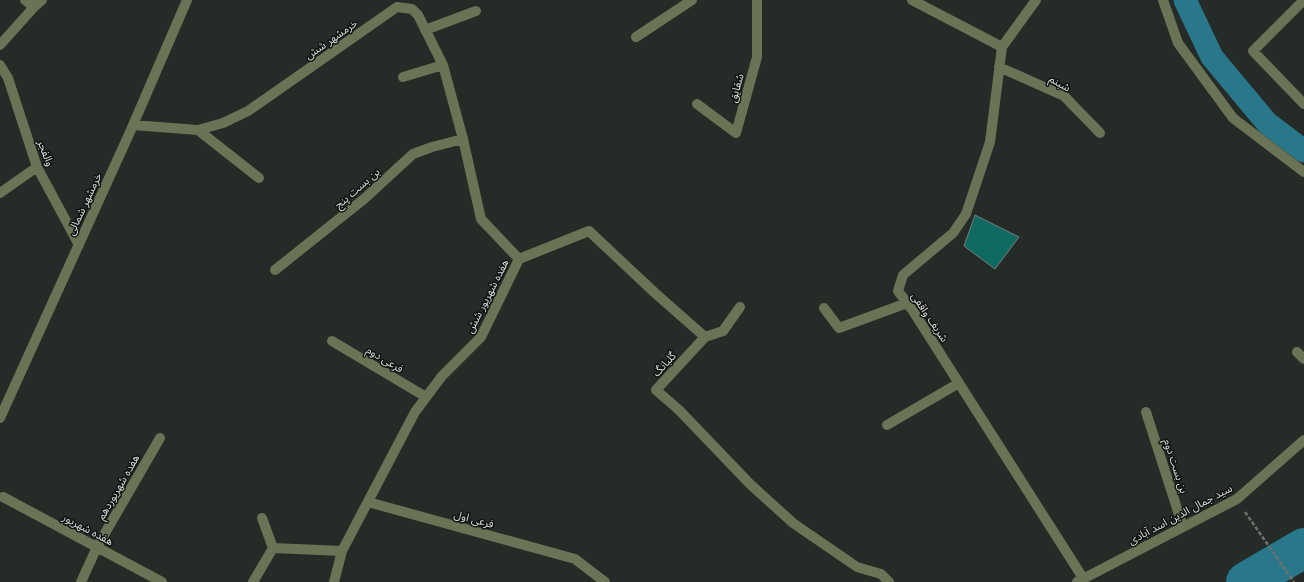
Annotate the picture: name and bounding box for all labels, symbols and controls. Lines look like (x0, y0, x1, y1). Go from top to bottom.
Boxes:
street label: خرمشهر شش (303, 16, 360, 62)
street label: شقایق (726, 72, 747, 104)
street label: شبنم (1046, 72, 1073, 96)
street label: والفجر (34, 137, 57, 168)
street label: بن بست پنج (332, 165, 383, 212)
street label: خرمشهر شمالی (64, 170, 105, 238)
street label: هفده شهریور شش (463, 257, 512, 335)
street label: شریف واقفی (908, 290, 951, 345)
street label: فرعی دوم (363, 343, 406, 376)
street label: گلبانگ (650, 349, 679, 379)
street label: بن بست دوم (1160, 437, 1190, 495)
street label: هفده شهریوردهم (95, 452, 144, 523)
street label: سید جمال الدین اسد آبادی (1126, 481, 1235, 547)
street label: فرعی اول (453, 508, 495, 531)
street label: هفده شهریور (59, 510, 115, 548)

